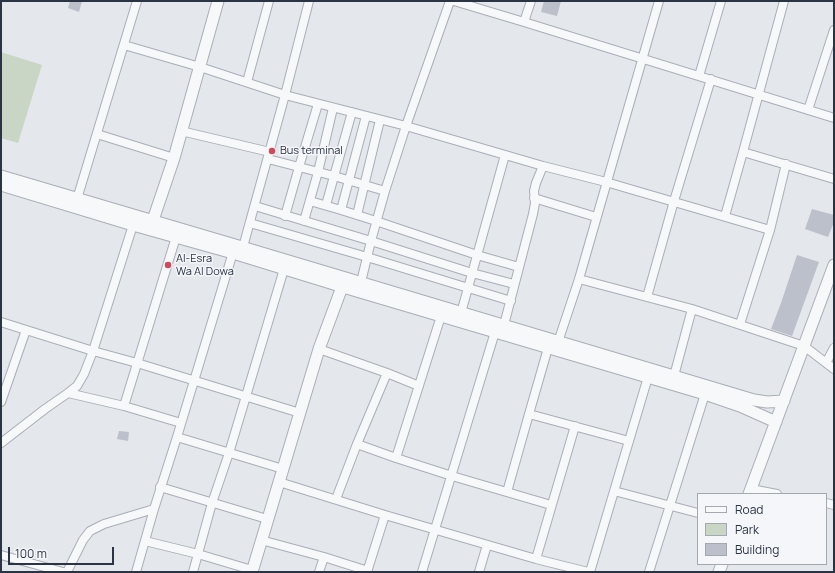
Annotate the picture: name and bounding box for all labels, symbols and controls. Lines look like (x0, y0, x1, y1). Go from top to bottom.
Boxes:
place label: Bus terminal (280, 144, 343, 158)
marker: Bus terminal (267, 146, 277, 156)
place label: Al-Esra Wa Al Dowa (176, 252, 234, 278)
marker: Al-Esra Wa Al Dowa (163, 260, 173, 270)
legend (697, 493, 827, 565)
text: Road (735, 501, 763, 518)
text: Park (735, 521, 759, 538)
scale bar (10, 539, 116, 565)
text: Building (735, 541, 779, 558)
text: 100 m (15, 545, 47, 562)

